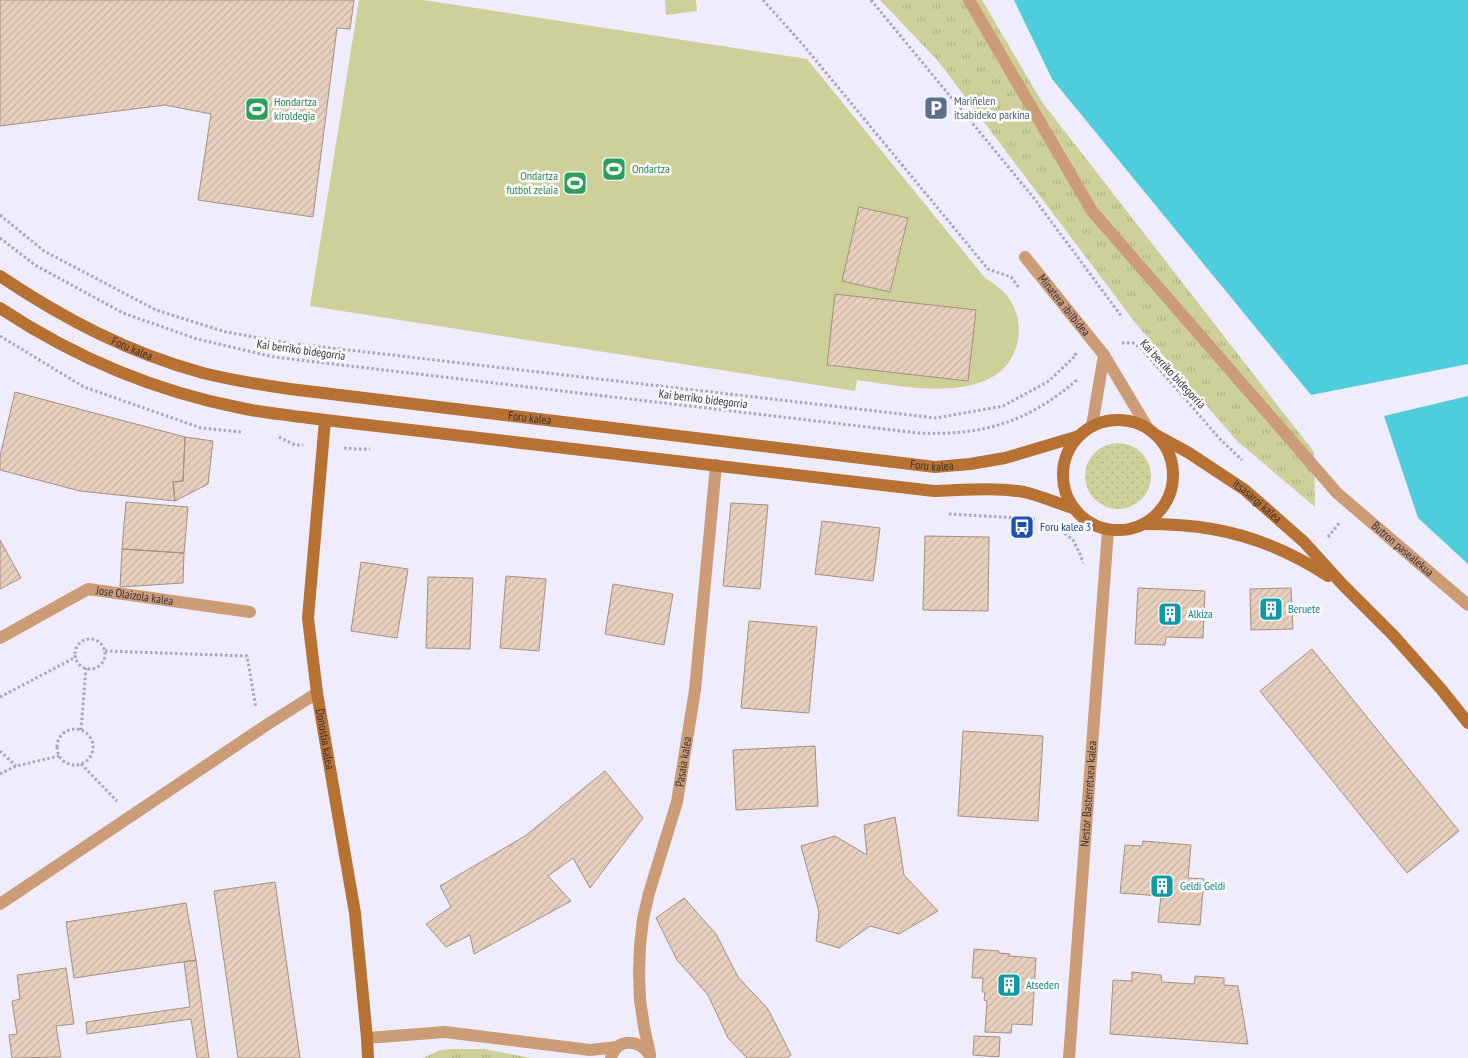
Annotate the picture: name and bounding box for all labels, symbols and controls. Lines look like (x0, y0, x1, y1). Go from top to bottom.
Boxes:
place label: Mariñelen itsabideko parkina (954, 93, 1030, 122)
place label: Hondartza kiroldegia (274, 94, 317, 123)
parking icon: Mariñelen itsabideko parkina (923, 95, 949, 121)
sports icon: Hondartza kiroldegia (244, 96, 270, 122)
sports icon: Ondartza (601, 156, 627, 182)
place label: Ondartza (632, 161, 670, 176)
place label: Ondartza futbol zelaia (507, 168, 558, 197)
sports icon: Ondartza futbol zelaia (562, 170, 588, 196)
street label: Minatera ibilbidea (1035, 271, 1094, 339)
street label: Foru kalea (109, 333, 155, 363)
street label: Kai berriko bidegorria (256, 336, 347, 363)
street label: Kai berriko bidegorria (1137, 336, 1209, 412)
street label: Kai berriko bidegorria (658, 386, 749, 411)
street label: Foru kalea (507, 407, 552, 428)
street label: Foru kalea (910, 456, 954, 474)
street label: Itsasargi kalea (1230, 476, 1285, 526)
bus stop icon: Foru kalea 3 (1009, 514, 1035, 540)
street label: Butron pasealekua (1369, 518, 1437, 579)
place label: Foru kalea 3 (1040, 519, 1091, 534)
street label: Jose Olaizola kalea (94, 582, 175, 608)
building icon: Beruete (1258, 596, 1284, 622)
building icon: Alkiza (1157, 601, 1183, 627)
place label: Beruete (1288, 601, 1320, 616)
place label: Alkiza (1188, 606, 1213, 621)
street label: Donostia kalea (313, 707, 338, 771)
street label: Pasaia kalea (672, 735, 694, 788)
street label: Nestor Basterretxea kalea (1077, 740, 1099, 847)
building icon: Geldi Geldi (1149, 873, 1175, 899)
place label: Geldi Geldi (1180, 878, 1225, 893)
building icon: Atseden (996, 972, 1022, 998)
place label: Atseden (1026, 977, 1059, 992)

